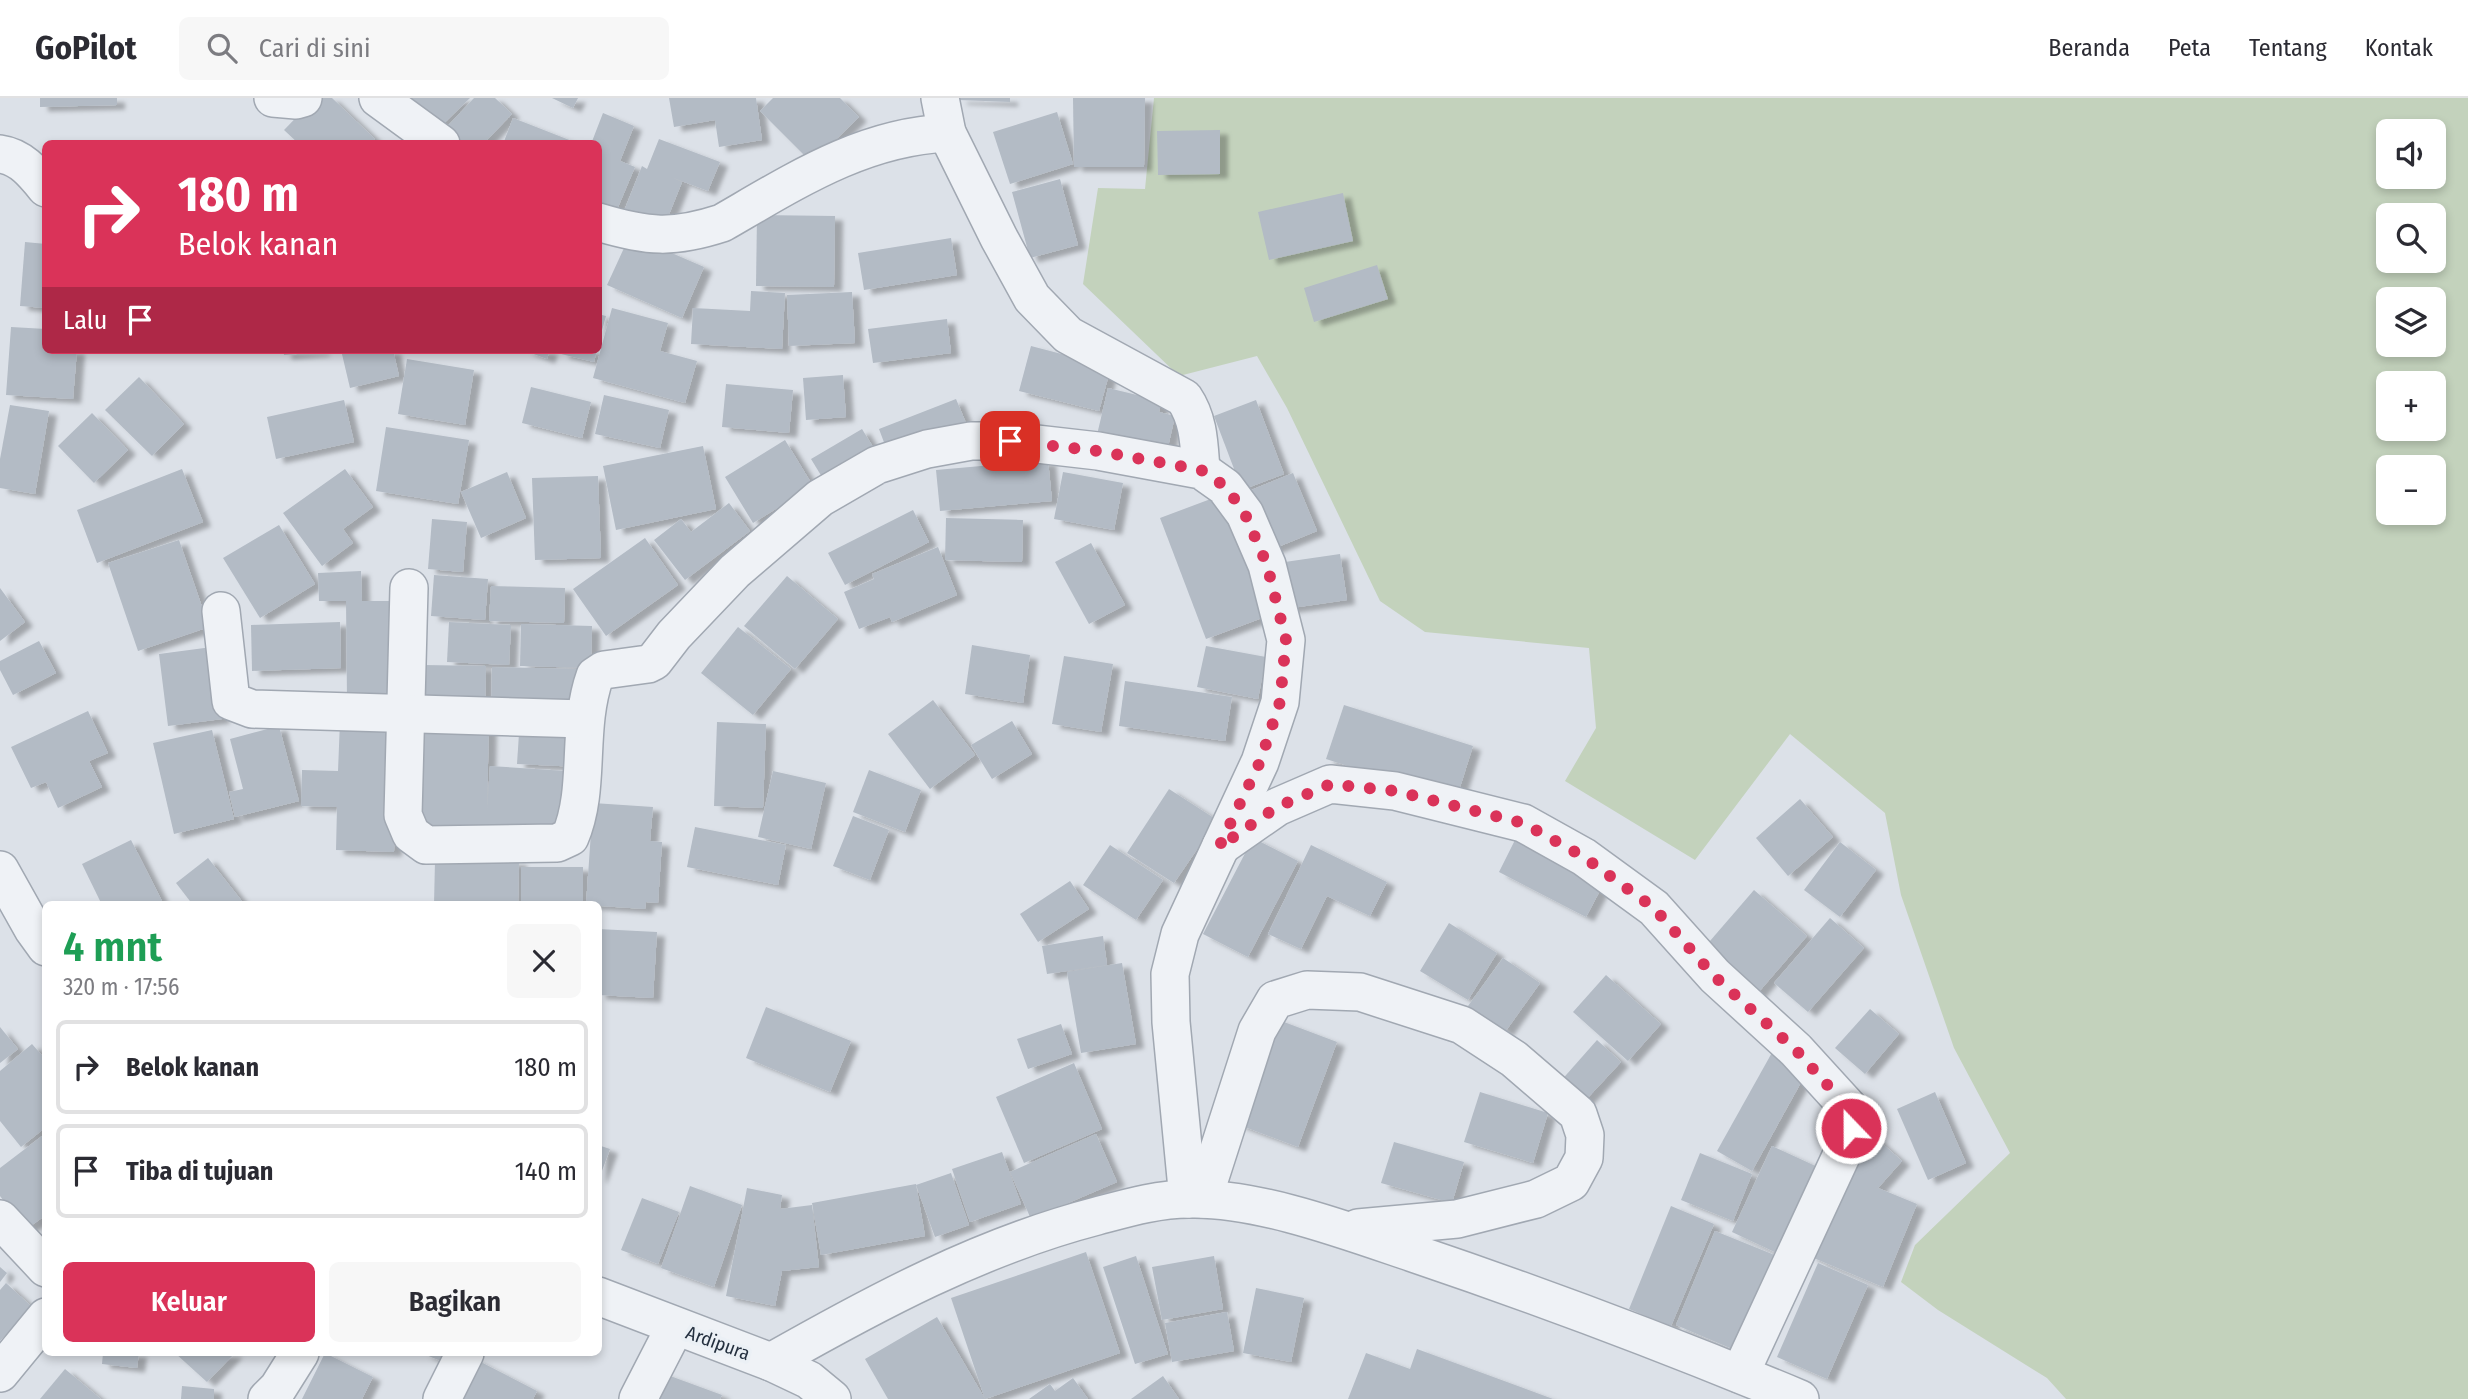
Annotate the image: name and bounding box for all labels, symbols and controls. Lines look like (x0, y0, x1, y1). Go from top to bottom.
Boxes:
search box (179, 17, 669, 80)
text: GoPilot (35, 28, 137, 68)
icon: search (203, 29, 241, 67)
text: Cari di sini (259, 33, 371, 64)
text: Beranda (2048, 34, 2130, 62)
text: Peta (2168, 34, 2211, 62)
text: Tentang (2249, 34, 2327, 62)
text: Kontak (2365, 34, 2433, 62)
map controls (2376, 119, 2446, 525)
button: sound (2376, 119, 2446, 189)
text: 180 m (178, 165, 299, 224)
icon: right (63, 168, 154, 259)
button: search (2376, 203, 2446, 273)
text: Belok kanan (178, 225, 338, 263)
button: layers (2376, 287, 2446, 357)
icon: arrive (121, 301, 159, 339)
text: Lalu (63, 305, 107, 336)
button: + (2376, 371, 2446, 441)
pin (980, 411, 1040, 471)
icon: arrive (991, 422, 1029, 460)
button: − (2376, 455, 2446, 525)
text: 4 mnt (63, 922, 162, 972)
button: close (507, 924, 581, 998)
text: 320 m · 17:56 (63, 973, 179, 1001)
icon: right (67, 1048, 105, 1086)
text: Belok kanan (126, 1052, 259, 1083)
text: 180 m (514, 1052, 577, 1083)
position arrow (1814, 1091, 1888, 1165)
icon: arrive (67, 1152, 105, 1190)
text: Tiba di tujuan (126, 1156, 273, 1187)
text: 140 m (515, 1156, 577, 1187)
button: Keluar (63, 1262, 315, 1342)
button: Bagikan (329, 1262, 581, 1342)
street label: Ardipura (683, 1321, 753, 1365)

